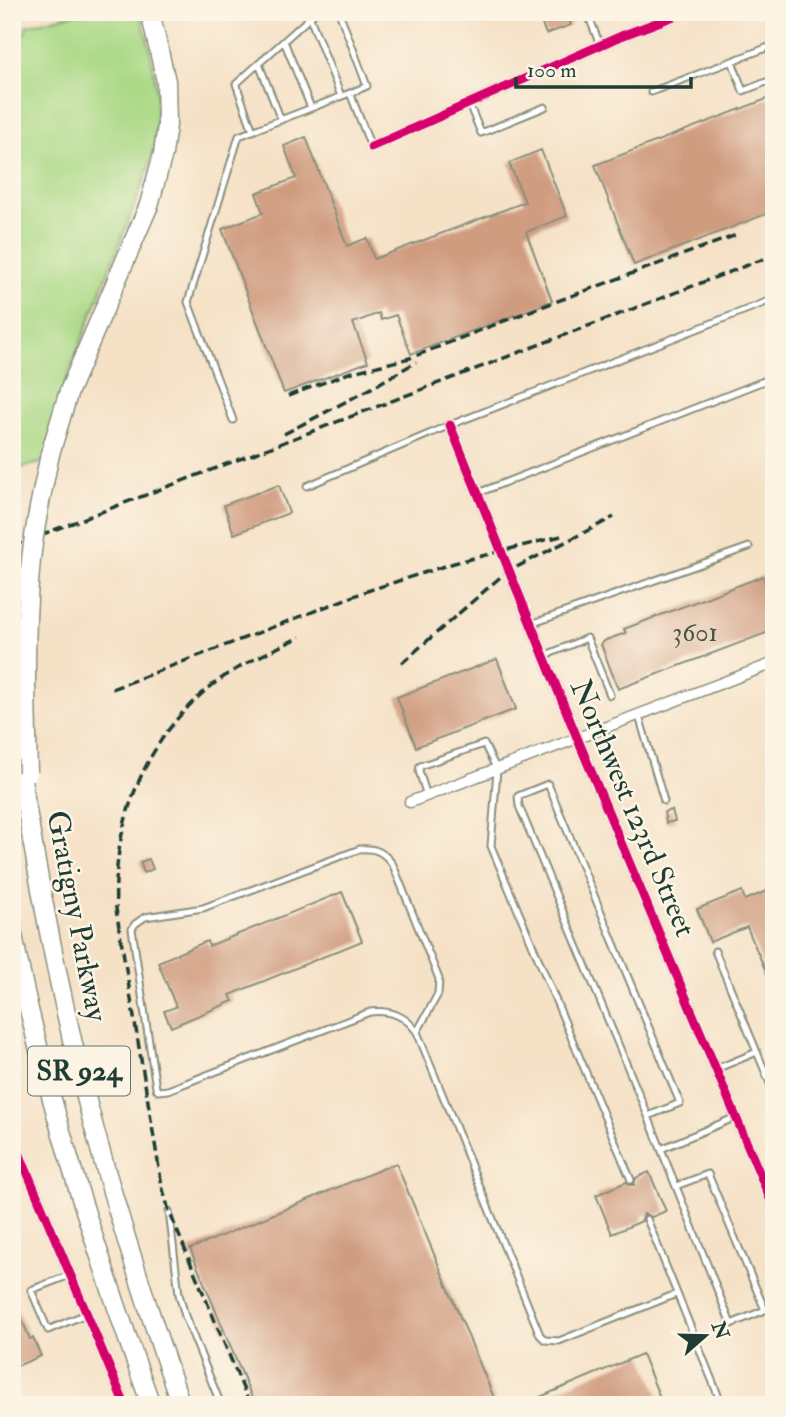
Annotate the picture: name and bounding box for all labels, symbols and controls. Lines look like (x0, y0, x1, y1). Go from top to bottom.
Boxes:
scale bar (516, 46, 692, 90)
text: 100 m (527, 57, 577, 84)
house number: 3601 (672, 617, 718, 649)
street label: Northwest 123rd Street (562, 674, 704, 942)
street label: Gratigny Parkway (38, 808, 116, 1025)
road number: SR 924 (28, 1046, 130, 1096)
north arrow (670, 1302, 740, 1372)
text: N (706, 1317, 735, 1344)

